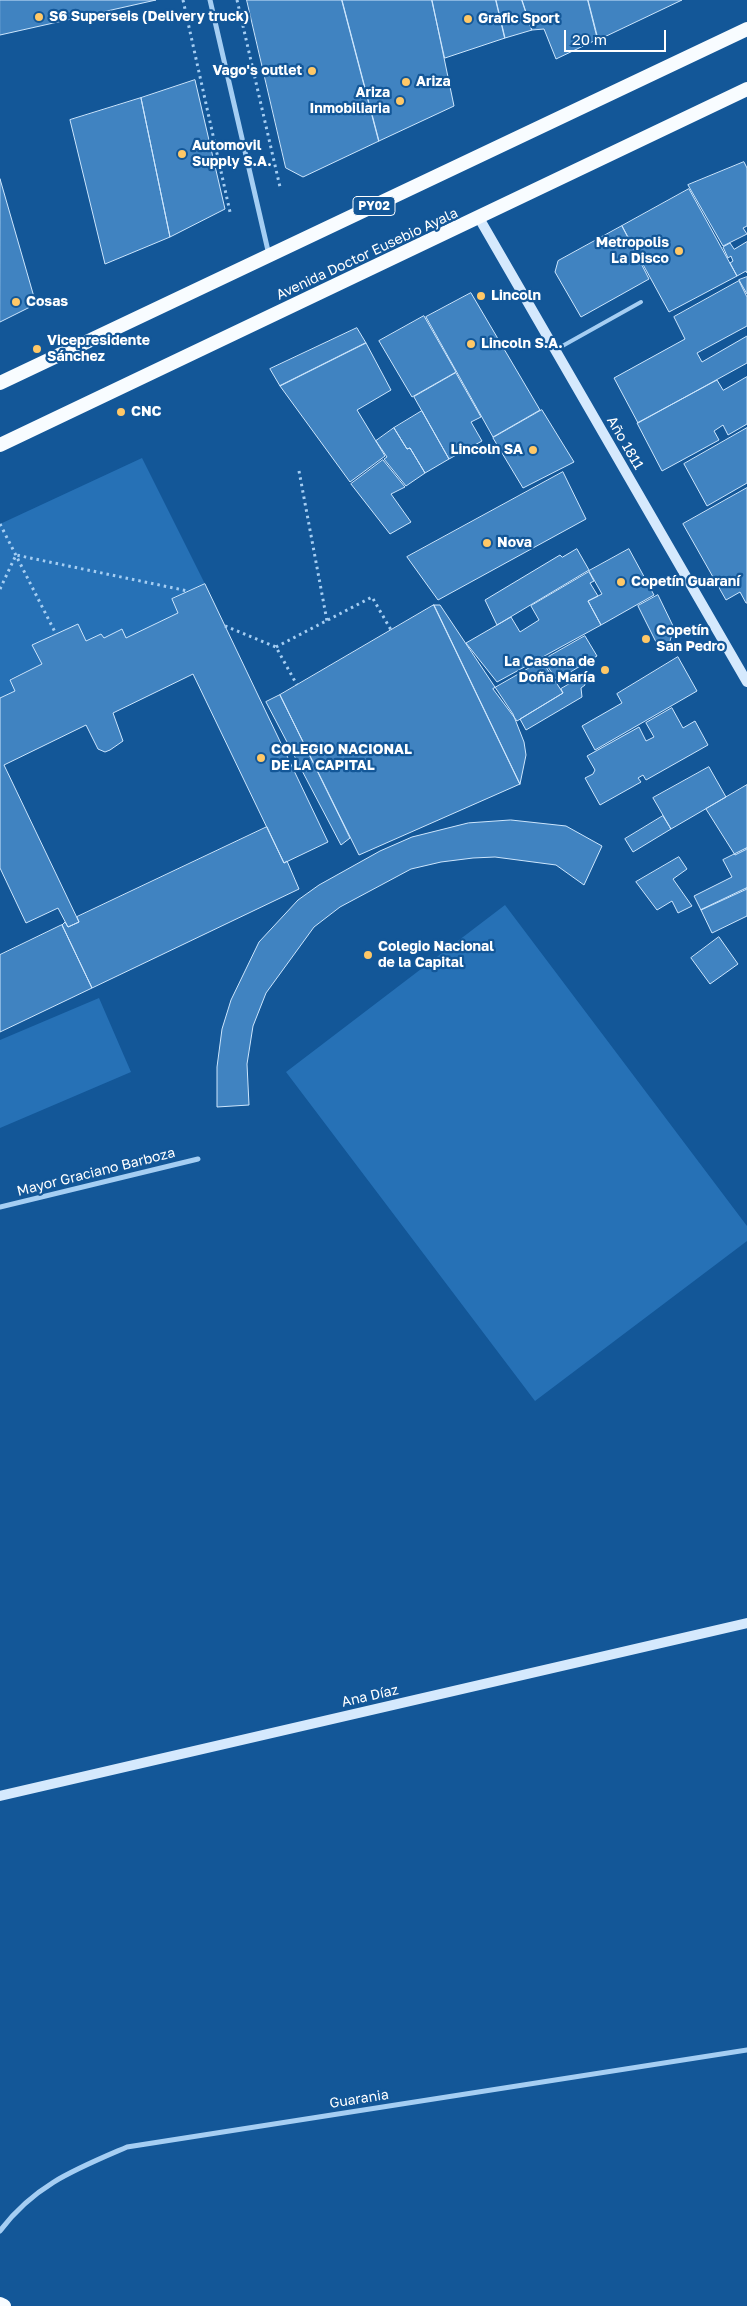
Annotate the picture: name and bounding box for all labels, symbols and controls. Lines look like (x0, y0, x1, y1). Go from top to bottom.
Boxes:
place label: S6 Superseis (Delivery truck) (49, 9, 249, 25)
marker: S6 Superseis (Delivery truck) (33, 11, 45, 23)
place label: Grafic Sport (478, 11, 560, 27)
marker: Grafic Sport (462, 13, 474, 25)
scale bar (567, 20, 670, 52)
text: 20 m (572, 30, 607, 48)
place label: Vago's outlet (213, 63, 302, 79)
marker: Vago's outlet (306, 65, 318, 77)
place label: Ariza (416, 74, 450, 90)
marker: Ariza (400, 76, 412, 88)
place label: Ariza Inmobiliaria (310, 85, 390, 118)
marker: Ariza Inmobiliaria (394, 95, 406, 107)
place label: Automovil Supply S.A. (192, 138, 272, 170)
marker: Automovil Supply S.A. (176, 148, 188, 160)
road number: PY02 (353, 197, 395, 216)
street label: Avenida Doctor Eusebio Ayala (274, 204, 460, 304)
place label: Metropolis La Disco (596, 235, 669, 268)
marker: Metropolis La Disco (673, 245, 685, 257)
place label: Lincoln (491, 288, 541, 304)
marker: Lincoln (475, 290, 487, 302)
place label: Cosas (26, 294, 68, 310)
marker: Cosas (10, 296, 22, 308)
place label: Vicepresidente Sánchez (47, 333, 150, 366)
place label: Lincoln S.A. (481, 336, 563, 352)
marker: Lincoln S.A. (465, 338, 477, 350)
marker: Vicepresidente Sánchez (31, 343, 43, 355)
place label: CNC (131, 404, 162, 420)
marker: CNC (115, 406, 127, 418)
street label: Año 1811 (603, 413, 647, 473)
place label: Lincoln SA (450, 442, 523, 458)
marker: Lincoln SA (527, 444, 539, 456)
place label: Nova (497, 535, 532, 551)
marker: Nova (481, 537, 493, 549)
place label: Copetín Guaraní (631, 574, 740, 590)
marker: Copetín Guaraní (615, 576, 627, 588)
place label: Copetín San Pedro (656, 623, 725, 656)
marker: Copetín San Pedro (640, 633, 652, 645)
place label: La Casona de Doña María (504, 654, 595, 686)
marker: La Casona de Doña María (599, 664, 611, 676)
place label: COLEGIO NACIONAL DE LA CAPITAL (271, 742, 412, 774)
marker: COLEGIO NACIONAL DE LA CAPITAL (255, 752, 267, 764)
place label: Colegio Nacional de la Capital (378, 939, 494, 972)
marker: Colegio Nacional de la Capital (362, 949, 374, 961)
street label: Mayor Graciano Barboza (15, 1144, 177, 1200)
street label: Ana Díaz (340, 1681, 400, 1711)
street label: Guarania (328, 2086, 390, 2112)

